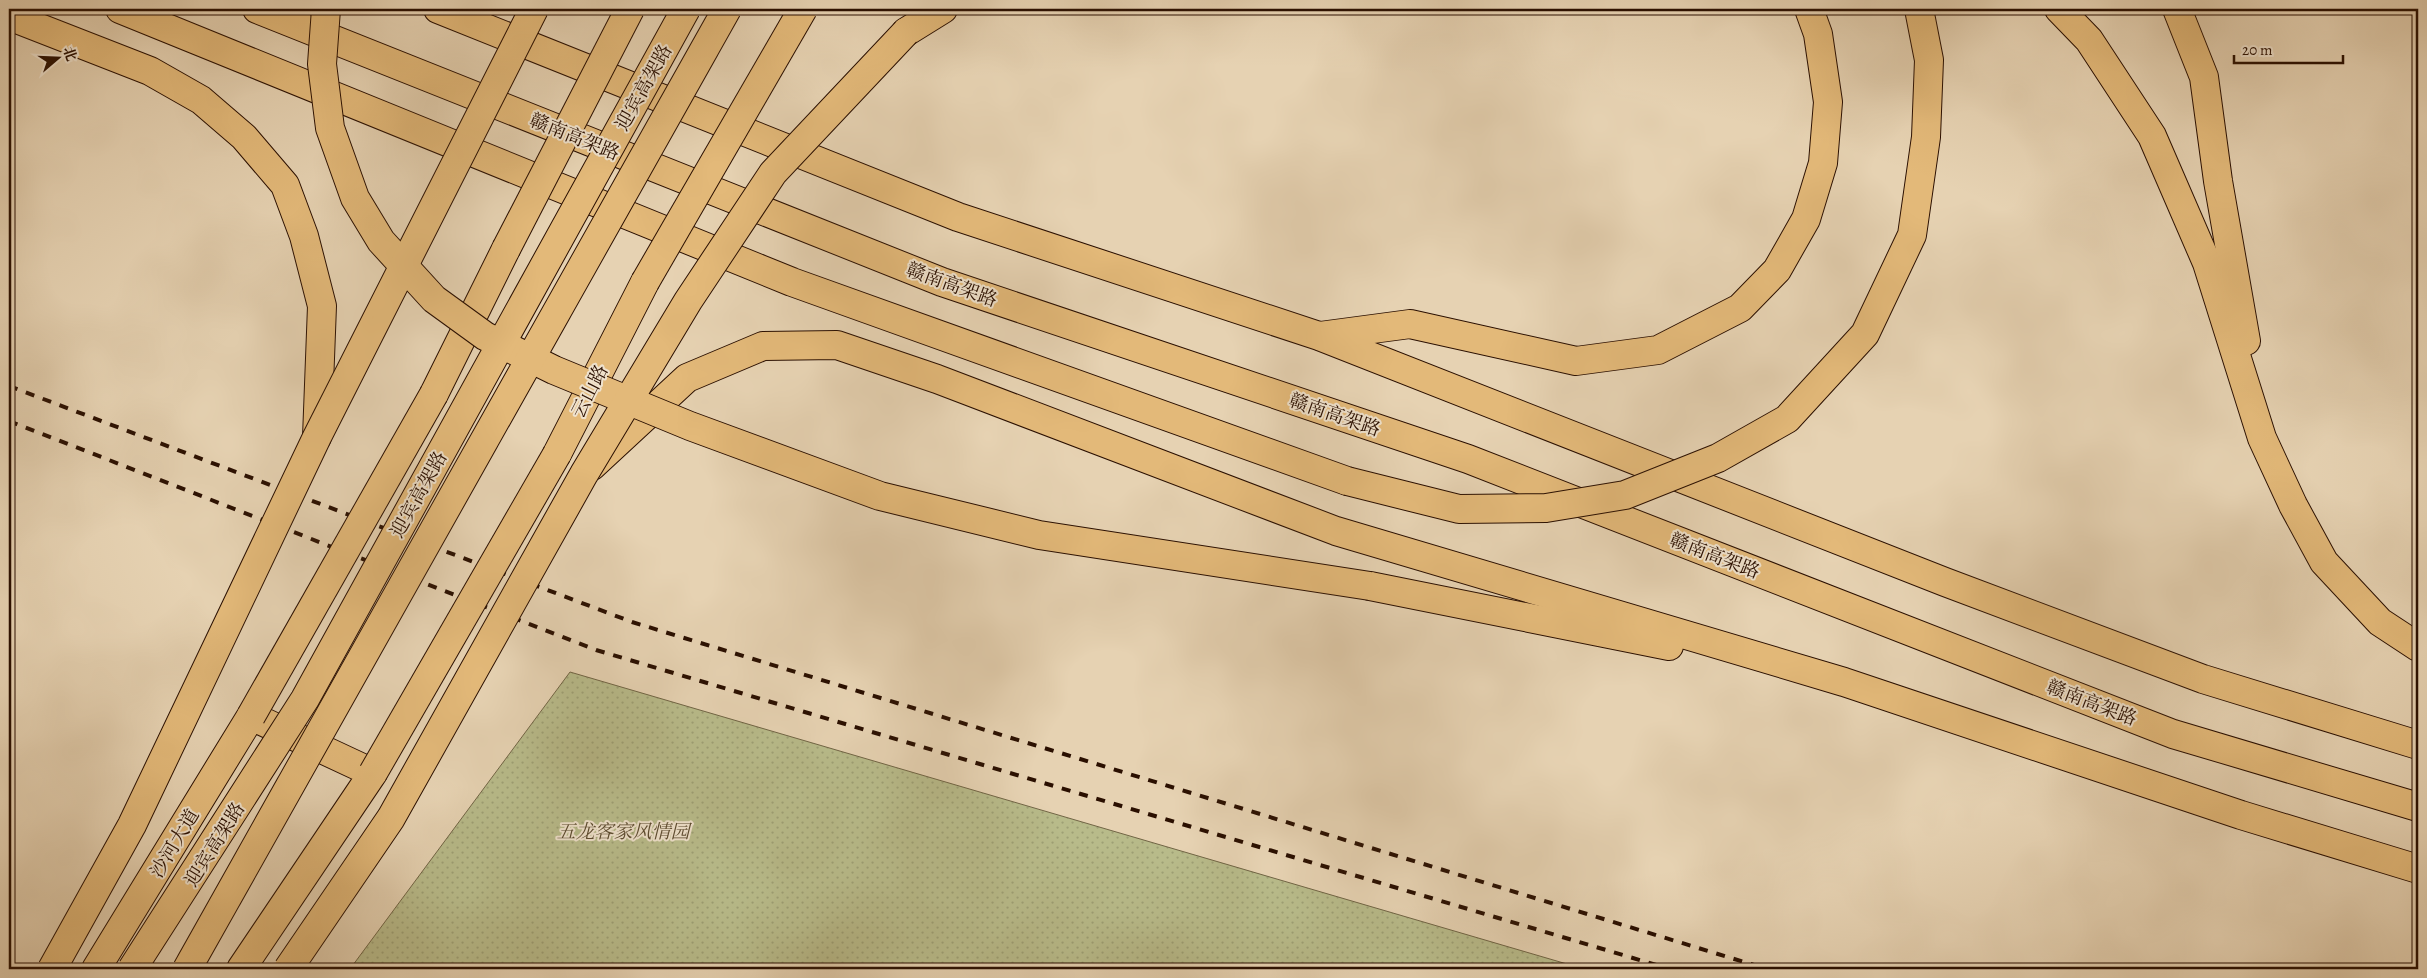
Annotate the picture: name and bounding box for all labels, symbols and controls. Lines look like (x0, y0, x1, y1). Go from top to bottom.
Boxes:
north arrow (32, 32, 82, 82)
scale bar (2234, 32, 2343, 64)
street label: 迎宾高架路 (609, 40, 678, 135)
text: 20 m (2242, 40, 2273, 60)
text: 北 (59, 44, 81, 64)
street label: 赣南高架路 (526, 107, 624, 167)
street label: 赣南高架路 (903, 256, 1001, 313)
street label: 云山路 (565, 360, 614, 423)
street label: 赣南高架路 (1286, 387, 1384, 443)
street label: 迎宾高架路 (384, 447, 453, 542)
street label: 赣南高架路 (1666, 527, 1764, 585)
street label: 赣南高架路 (2043, 674, 2141, 732)
street label: 迎宾高架路 (179, 797, 251, 892)
street label: 沙河大道 (144, 804, 206, 883)
park label: 五龙客家风情园 (556, 819, 692, 845)

